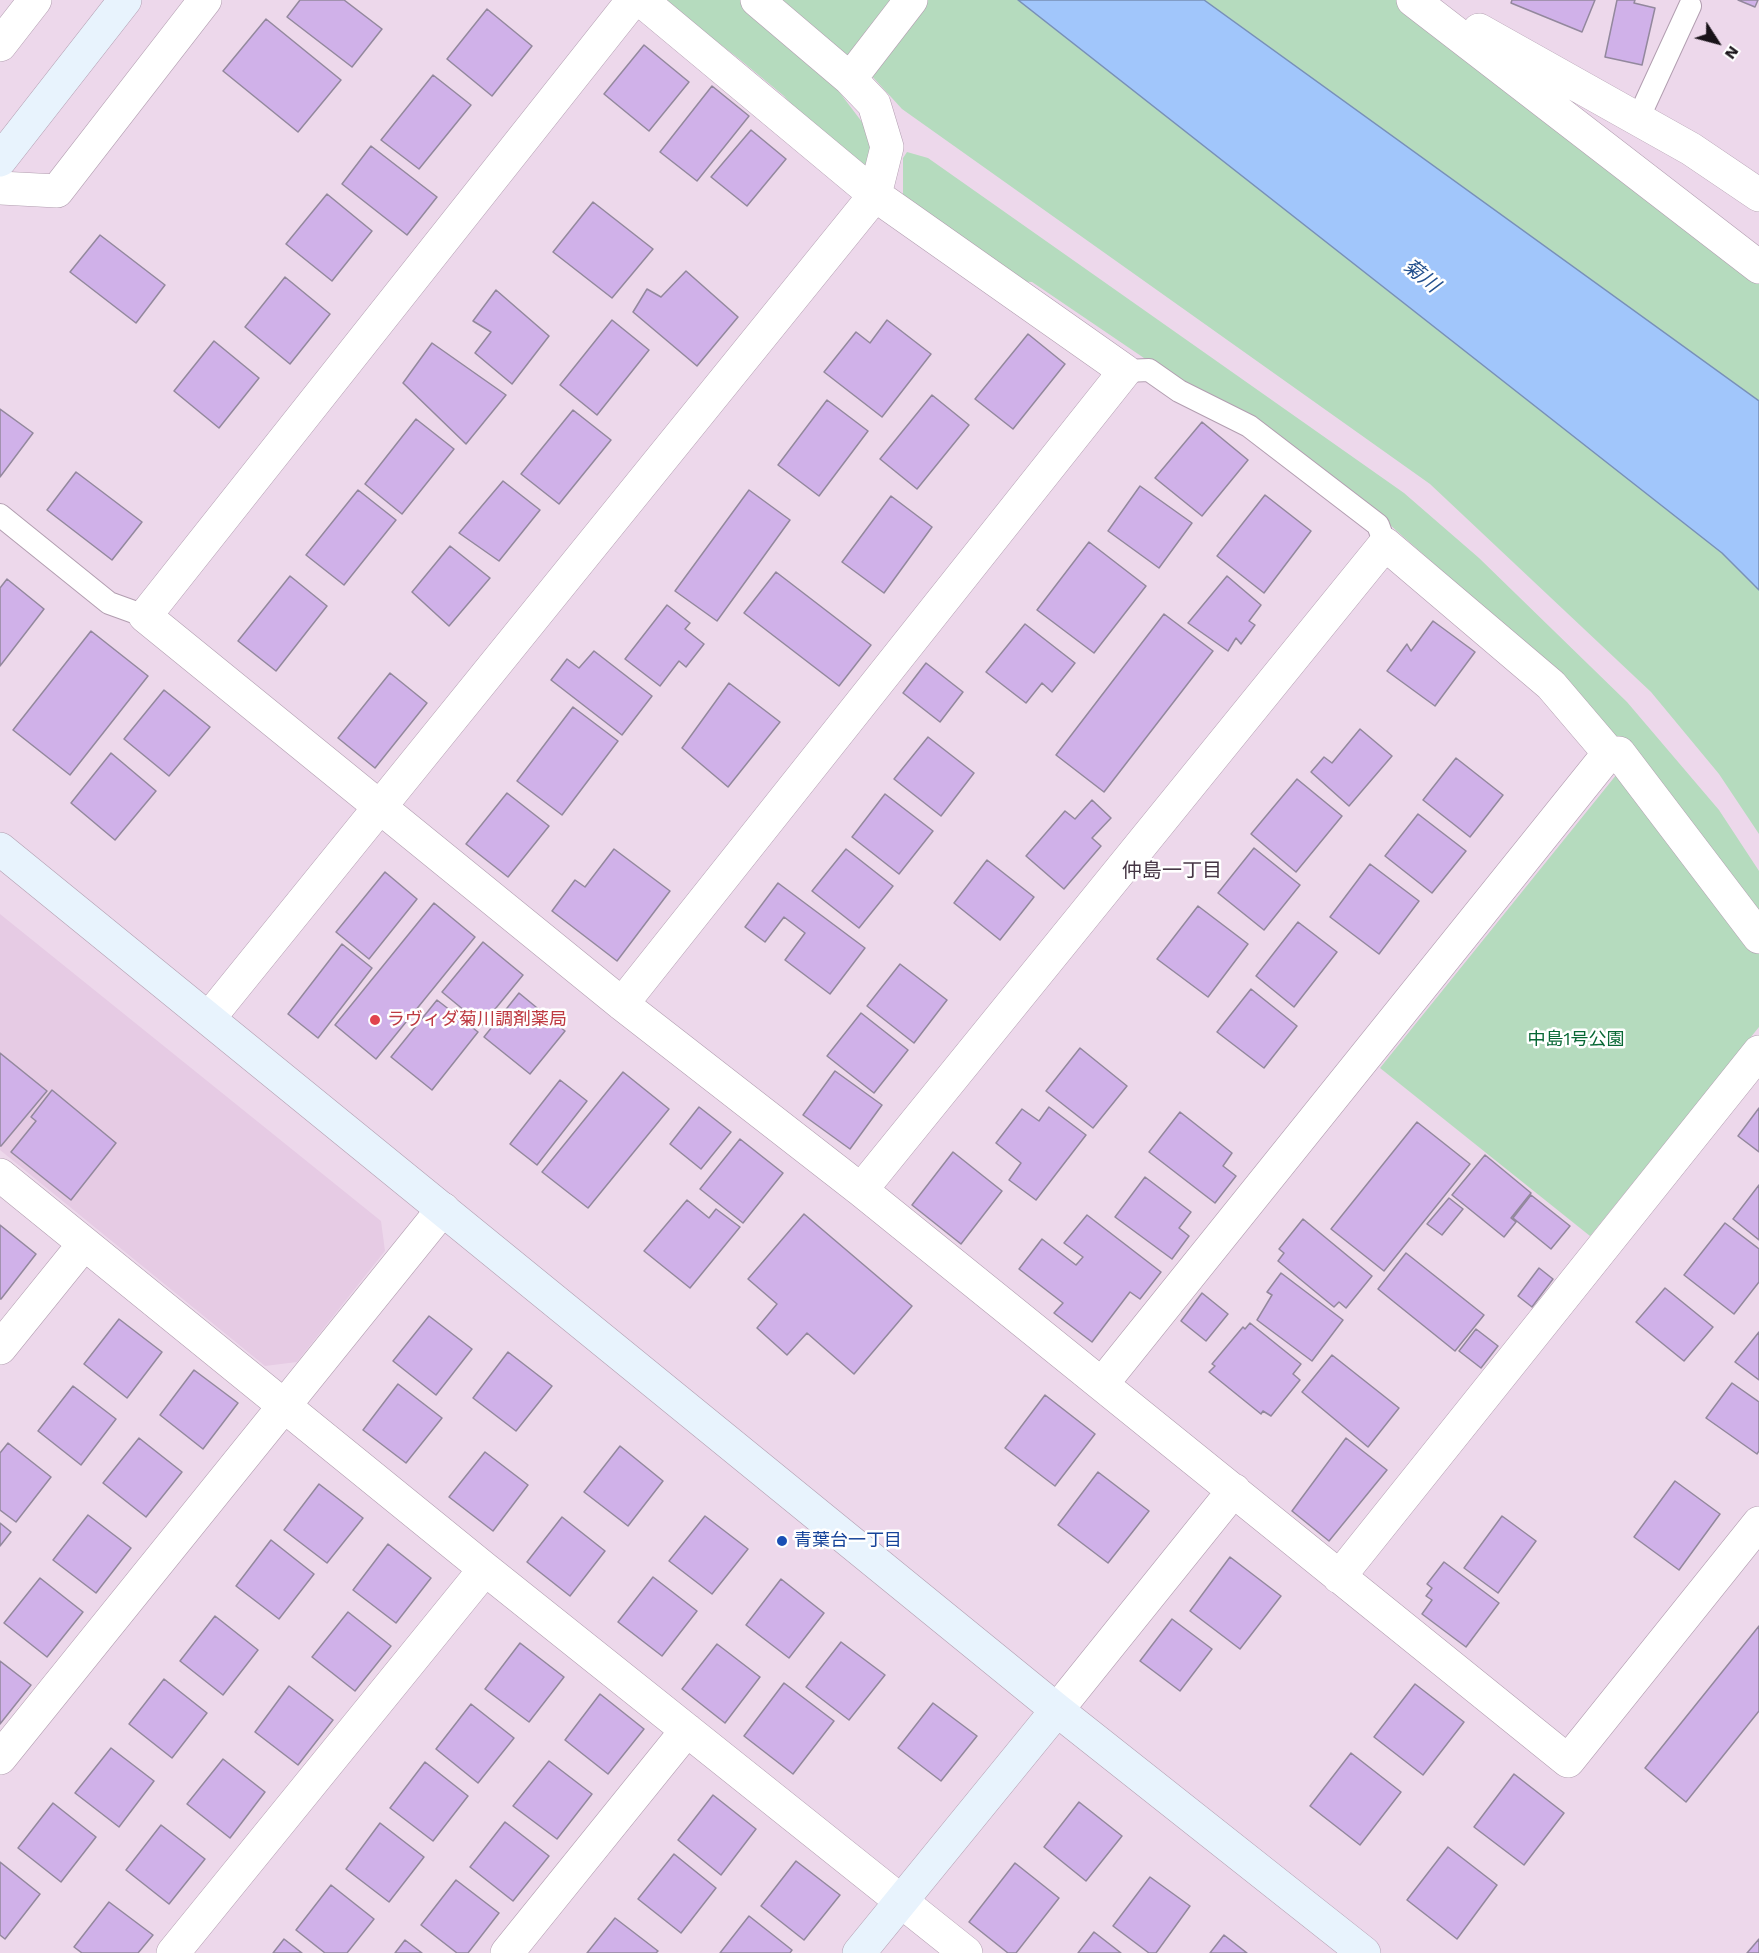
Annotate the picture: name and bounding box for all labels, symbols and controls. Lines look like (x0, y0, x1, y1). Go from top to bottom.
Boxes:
north arrow (1687, 12, 1747, 72)
text: N (1721, 42, 1743, 63)
water label: 菊川 (1398, 254, 1444, 298)
district label: 仲島一丁目 (1122, 859, 1222, 883)
place label: ラヴィダ菊川調剤薬局 (387, 1009, 567, 1031)
marker: ラヴィダ菊川調剤薬局 (368, 1013, 382, 1027)
park label: 中島1号公園 (1527, 1029, 1625, 1051)
place label: 青葉台一丁目 (794, 1530, 902, 1552)
marker: 青葉台一丁目 (775, 1534, 789, 1548)

